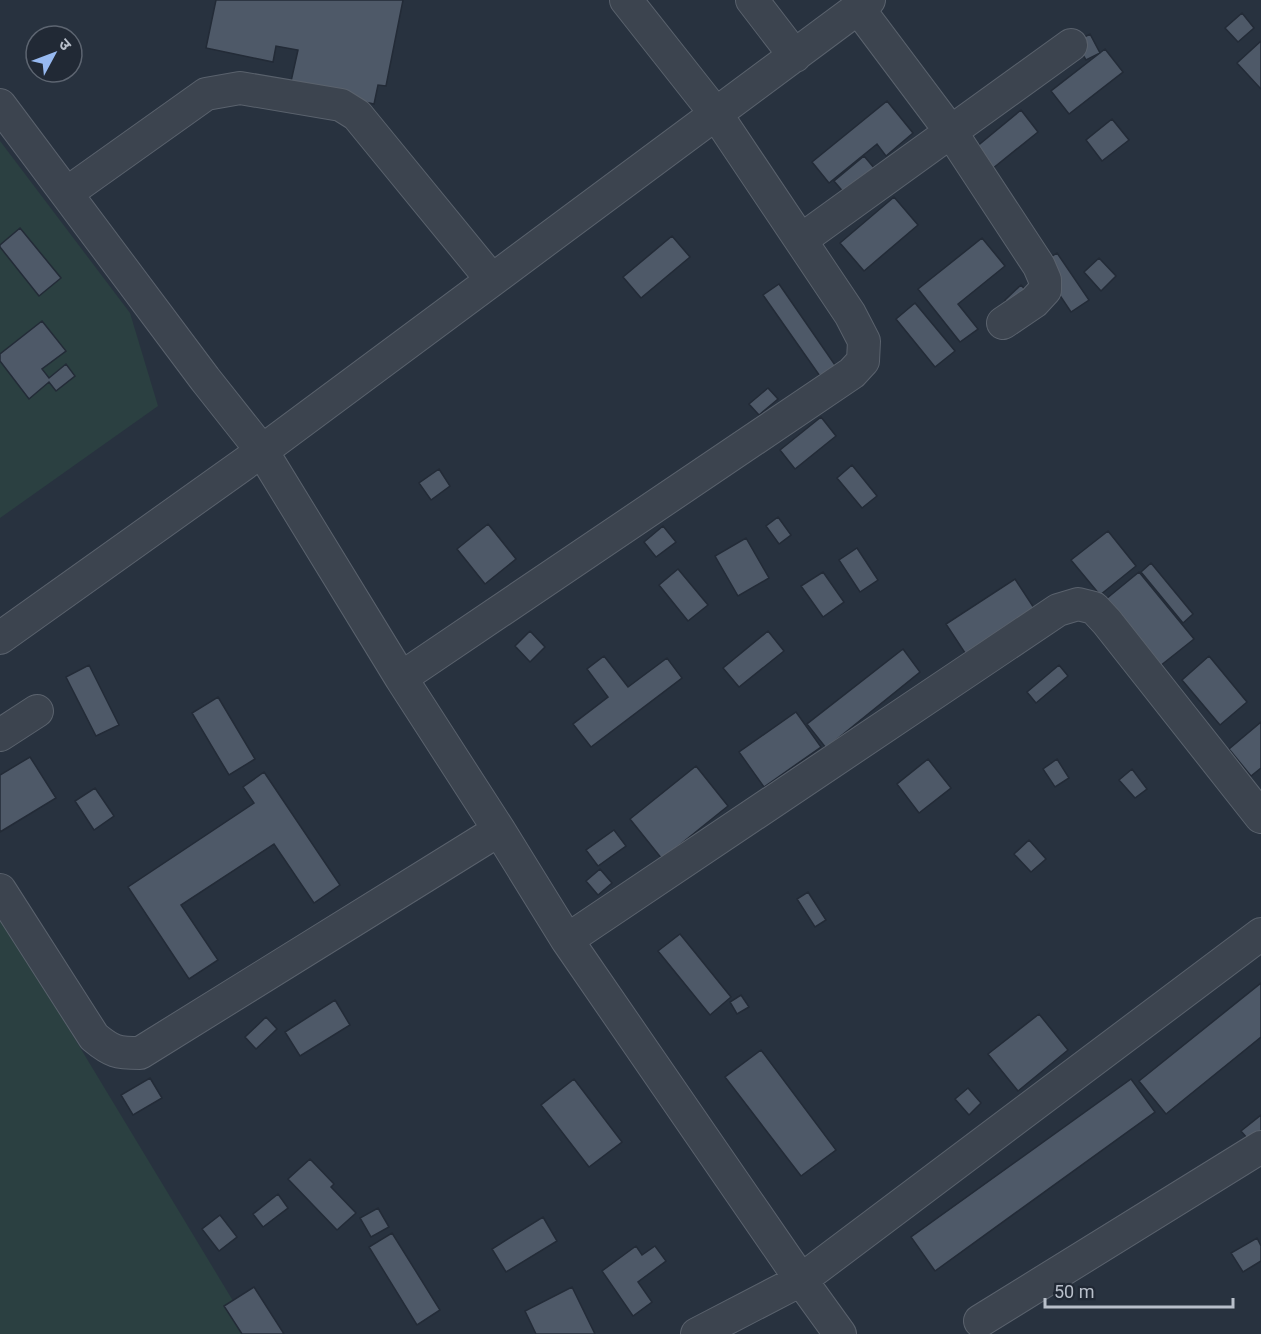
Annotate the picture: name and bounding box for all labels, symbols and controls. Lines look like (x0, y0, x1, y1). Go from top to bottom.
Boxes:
north arrow (24, 24, 84, 84)
text: उ (55, 35, 76, 55)
scale bar (1045, 1271, 1232, 1309)
text: 50 m (1054, 1281, 1094, 1302)

